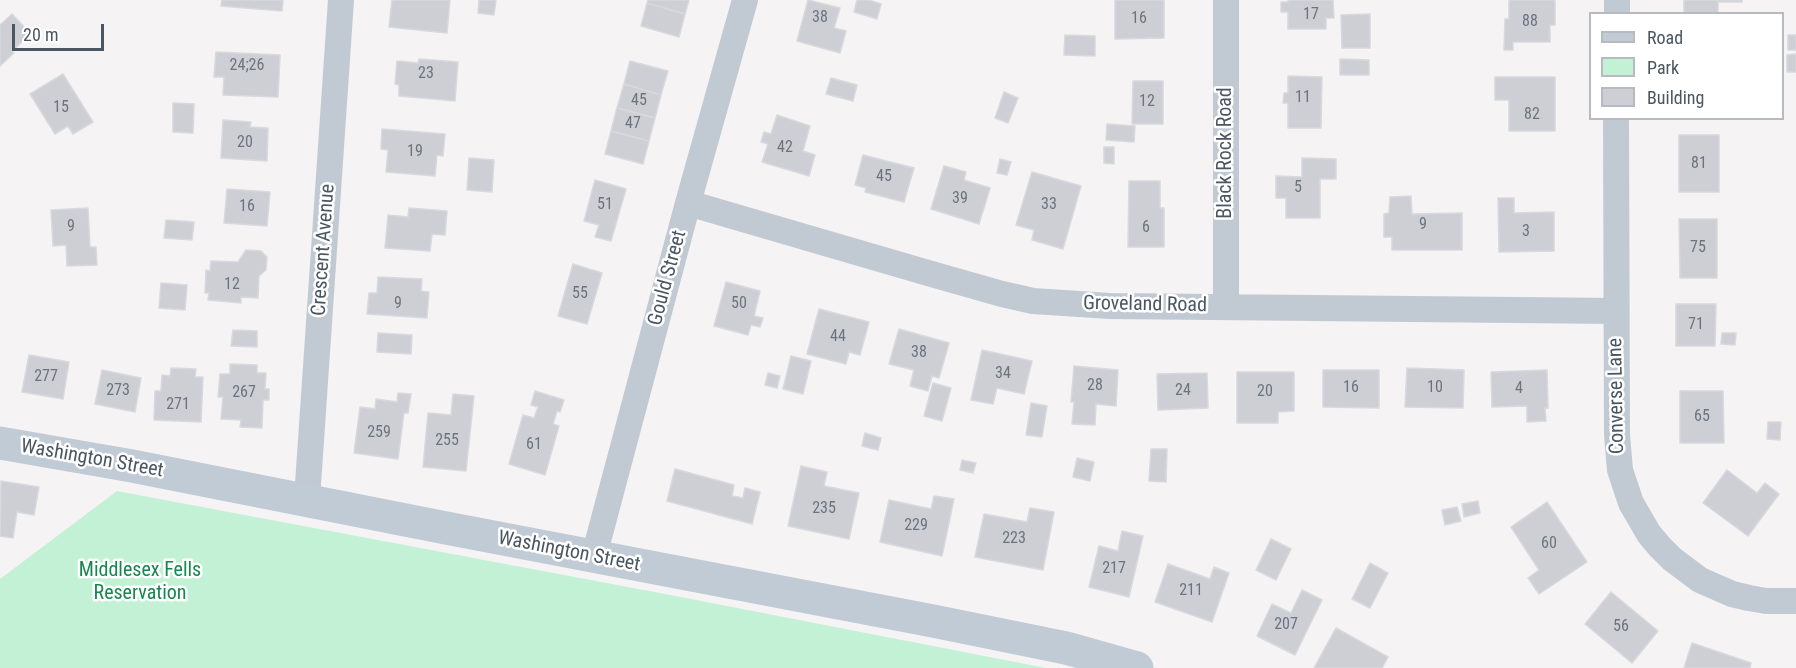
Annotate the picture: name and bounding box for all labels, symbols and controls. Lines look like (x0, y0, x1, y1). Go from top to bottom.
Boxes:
house number: 17 (1303, 5, 1319, 25)
house number: 38 (812, 8, 828, 28)
house number: 16 (1131, 9, 1147, 29)
scale bar (15, 12, 106, 50)
house number: 88 (1522, 12, 1538, 32)
legend (1589, 12, 1784, 120)
text: 20 m (23, 24, 58, 45)
text: Road (1647, 27, 1683, 48)
house number: 24;26 (230, 56, 264, 76)
text: Park (1647, 57, 1679, 78)
house number: 23 (418, 64, 434, 84)
street label: Black Rock Road (1214, 87, 1238, 219)
text: Building (1647, 87, 1704, 108)
house number: 11 (1295, 88, 1311, 108)
house number: 45 (631, 91, 647, 111)
house number: 12 (1139, 92, 1155, 112)
house number: 15 (53, 98, 69, 118)
house number: 82 (1524, 105, 1540, 125)
house number: 47 (625, 114, 641, 134)
house number: 20 (237, 133, 253, 153)
house number: 42 (777, 138, 793, 158)
house number: 19 (407, 142, 423, 162)
house number: 81 (1691, 154, 1707, 174)
house number: 45 (876, 167, 892, 187)
house number: 5 (1294, 178, 1302, 198)
street label: Crescent Avenue (307, 183, 341, 317)
house number: 39 (952, 189, 968, 209)
house number: 51 (597, 195, 613, 215)
house number: 33 (1041, 195, 1057, 215)
house number: 16 (239, 197, 255, 217)
house number: 9 (1419, 215, 1427, 235)
house number: 9 (67, 217, 75, 237)
house number: 6 (1142, 218, 1150, 238)
house number: 3 (1522, 222, 1530, 242)
street label: Gould Street (644, 228, 692, 328)
house number: 75 (1690, 238, 1706, 258)
house number: 12 (224, 275, 240, 295)
house number: 55 (572, 284, 588, 304)
street label: Groveland Road (1083, 292, 1207, 318)
house number: 9 (394, 294, 402, 314)
house number: 50 (731, 294, 747, 314)
house number: 71 (1688, 315, 1704, 335)
house number: 44 (830, 327, 846, 347)
street label: Converse Lane (1604, 338, 1630, 454)
house number: 38 (911, 343, 927, 363)
house number: 34 (995, 364, 1011, 384)
house number: 277 (34, 367, 58, 387)
house number: 28 (1087, 376, 1103, 396)
house number: 16 (1343, 378, 1359, 398)
house number: 10 (1427, 378, 1443, 398)
house number: 4 (1515, 379, 1523, 399)
house number: 273 (106, 381, 130, 401)
house number: 24 (1175, 381, 1191, 401)
house number: 20 (1257, 382, 1273, 402)
house number: 267 (232, 383, 256, 403)
house number: 271 (166, 395, 190, 415)
house number: 65 (1694, 407, 1710, 427)
house number: 259 (367, 423, 391, 443)
house number: 255 (435, 431, 459, 451)
street label: Washington Street (19, 435, 165, 483)
house number: 61 (526, 435, 542, 455)
house number: 235 (812, 499, 836, 519)
house number: 229 (904, 516, 928, 536)
street label: Washington Street (496, 526, 642, 578)
house number: 223 (1002, 529, 1026, 549)
house number: 60 (1541, 534, 1557, 554)
park label: Middlesex Fells Reservation (79, 559, 201, 606)
house number: 217 (1102, 559, 1126, 579)
house number: 211 (1179, 581, 1203, 601)
house number: 207 (1274, 615, 1298, 635)
house number: 56 (1613, 617, 1629, 637)

